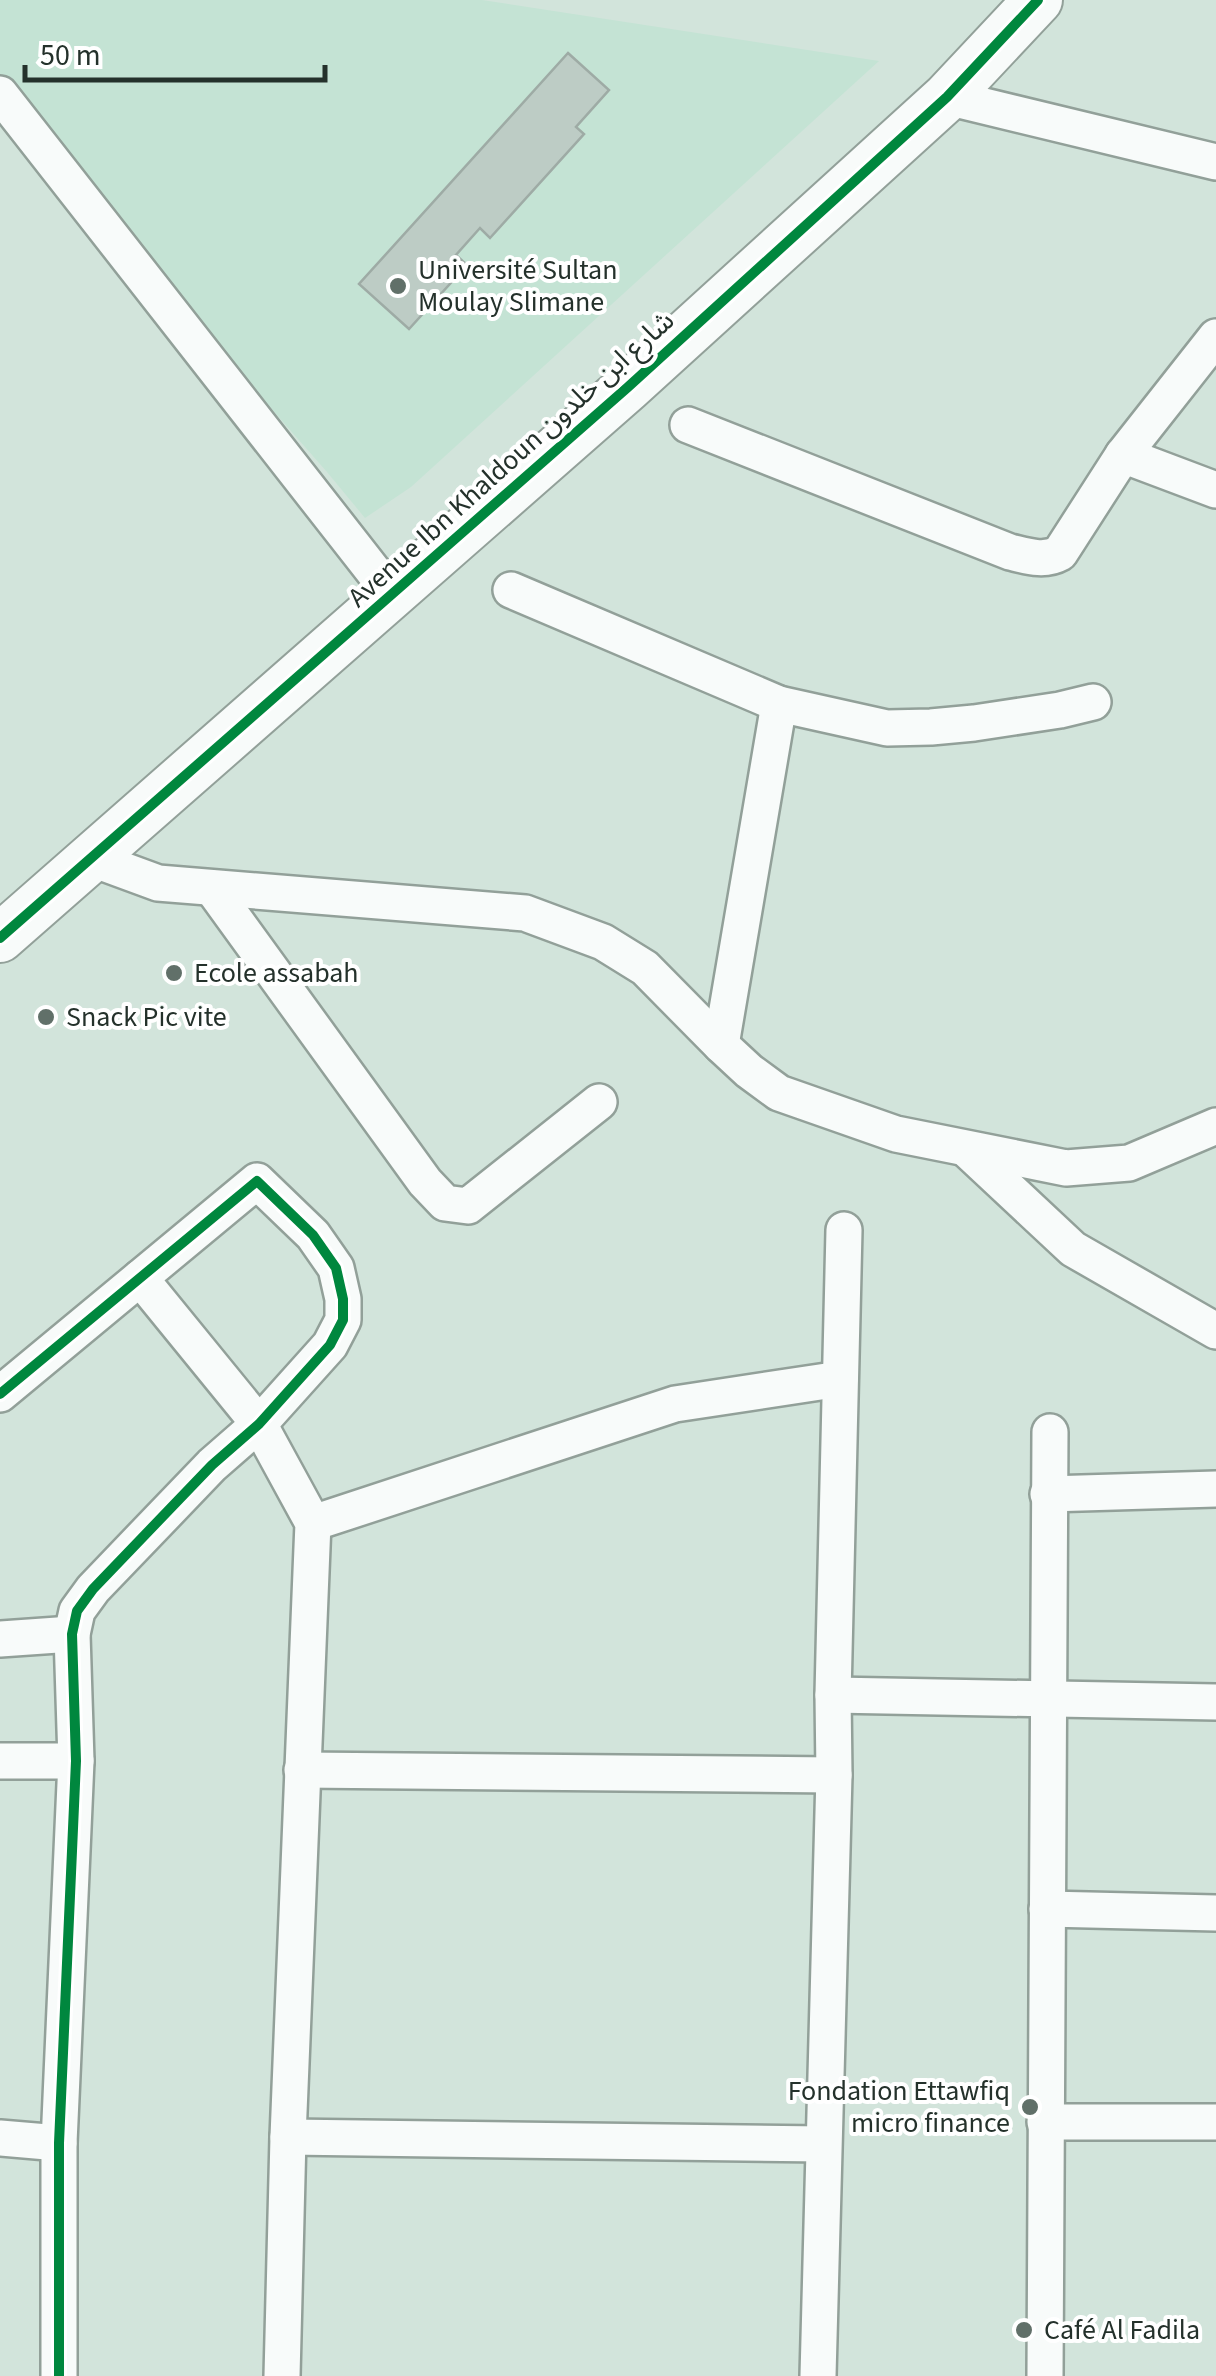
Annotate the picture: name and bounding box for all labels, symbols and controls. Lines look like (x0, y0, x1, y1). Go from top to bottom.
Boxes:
scale bar (25, 20, 325, 82)
text: 50 m (40, 34, 101, 77)
place label: Université Sultan Moulay Slimane (418, 250, 618, 322)
marker: Université Sultan Moulay Slimane (387, 275, 409, 297)
street label: Avenue Ibn Khaldoun شارع ابن خلدون (339, 301, 683, 617)
place label: Ecole assabah (194, 953, 359, 993)
marker: Ecole assabah (163, 962, 185, 984)
place label: Snack Pic vite (66, 997, 227, 1037)
marker: Snack Pic vite (35, 1006, 57, 1028)
place label: Fondation Ettawfiq micro finance (788, 2071, 1010, 2143)
marker: Fondation Ettawfiq micro finance (1019, 2096, 1041, 2118)
place label: Café Al Fadila (1044, 2310, 1200, 2350)
marker: Café Al Fadila (1013, 2319, 1035, 2341)

